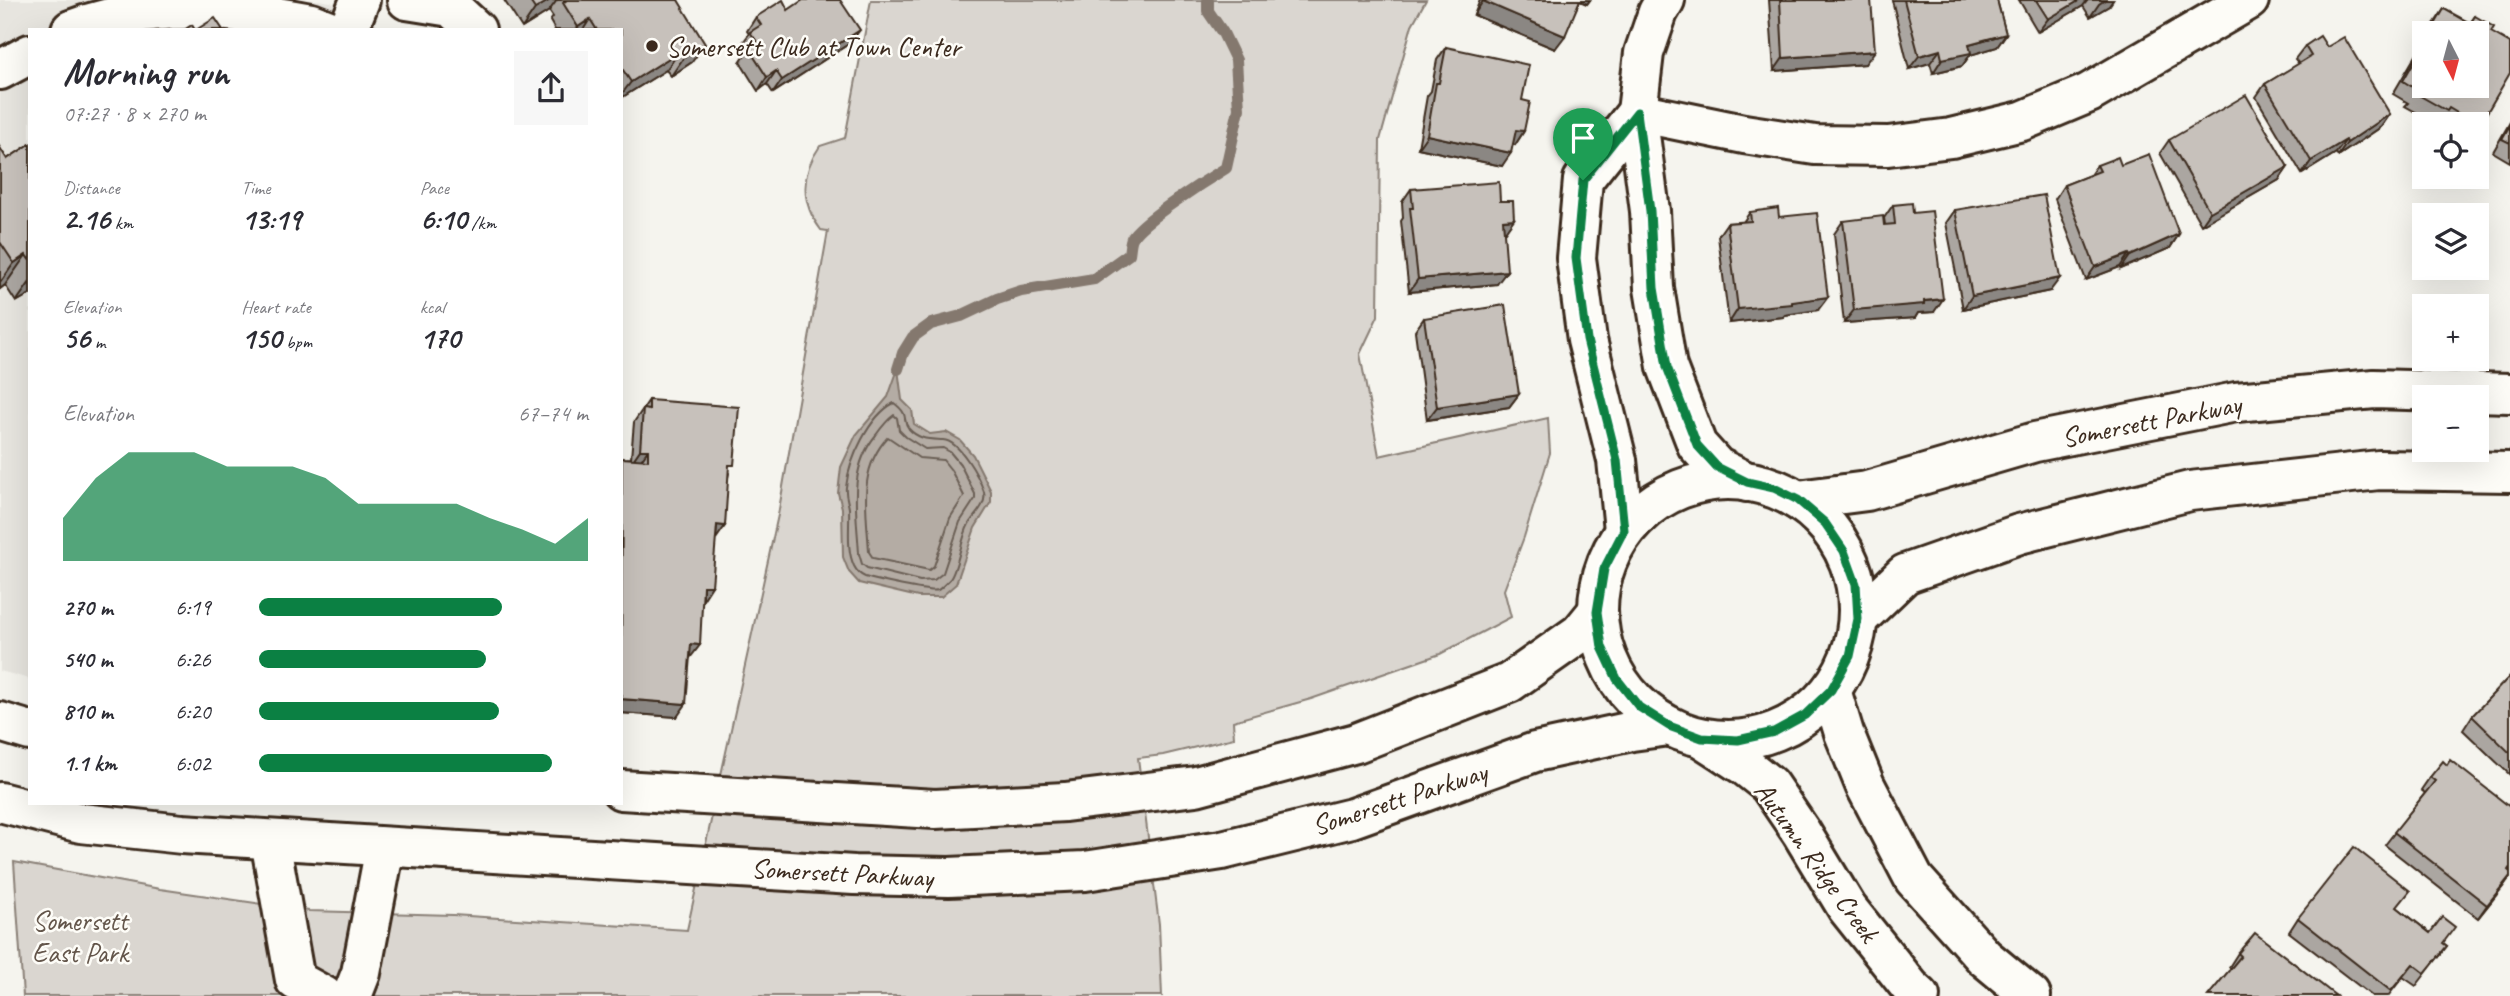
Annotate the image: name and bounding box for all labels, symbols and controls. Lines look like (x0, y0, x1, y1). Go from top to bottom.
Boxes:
north arrow (2412, 21, 2488, 98)
map controls (2412, 21, 2489, 462)
place label: Somersett Club at Town Center (666, 29, 963, 64)
marker: Somersett Club at Town Center (644, 38, 660, 54)
text: Morning run (63, 49, 229, 96)
button: share (514, 51, 588, 125)
text: 07:27 · 8 × 270 m (63, 99, 206, 128)
pin (1553, 108, 1613, 180)
button: locate (2412, 112, 2489, 189)
icon: arrive (1564, 119, 1602, 157)
text: Distance (63, 176, 120, 200)
text: Time (241, 176, 270, 200)
text: Pace (420, 176, 449, 200)
text: 2.16 (63, 200, 110, 238)
text: 13:19 (241, 200, 301, 238)
text: 6:10 (420, 200, 467, 238)
button: layers (2412, 203, 2489, 280)
text: km (110, 211, 133, 235)
text: /km (467, 211, 496, 235)
button: + (2412, 294, 2489, 371)
text: Elevation (63, 295, 121, 319)
text: Heart rate (241, 295, 311, 319)
text: kcal (420, 295, 445, 319)
text: 56 (63, 319, 90, 357)
text: 150 (241, 319, 281, 357)
text: 170 (420, 319, 460, 357)
text: m (90, 330, 105, 354)
text: bpm (281, 330, 312, 354)
button: − (2412, 385, 2489, 462)
street label: Somersett Parkway (2059, 386, 2246, 455)
text: Elevation (63, 399, 134, 428)
text: 67–74 m (518, 399, 588, 428)
text: 270 m (63, 593, 113, 622)
text: 6:19 (175, 593, 211, 622)
text: 540 m (63, 645, 112, 674)
text: 6:26 (175, 645, 211, 674)
text: 810 m (63, 697, 113, 726)
text: 6:20 (175, 697, 211, 726)
text: 1.1 km (63, 749, 117, 778)
text: 6:02 (175, 749, 211, 778)
street label: Somersett Parkway (1307, 753, 1493, 843)
street label: Autumn Ridge Creek (1747, 774, 1888, 950)
street label: Somersett Parkway (750, 850, 936, 895)
park label: Somersett East Park (32, 903, 131, 970)

